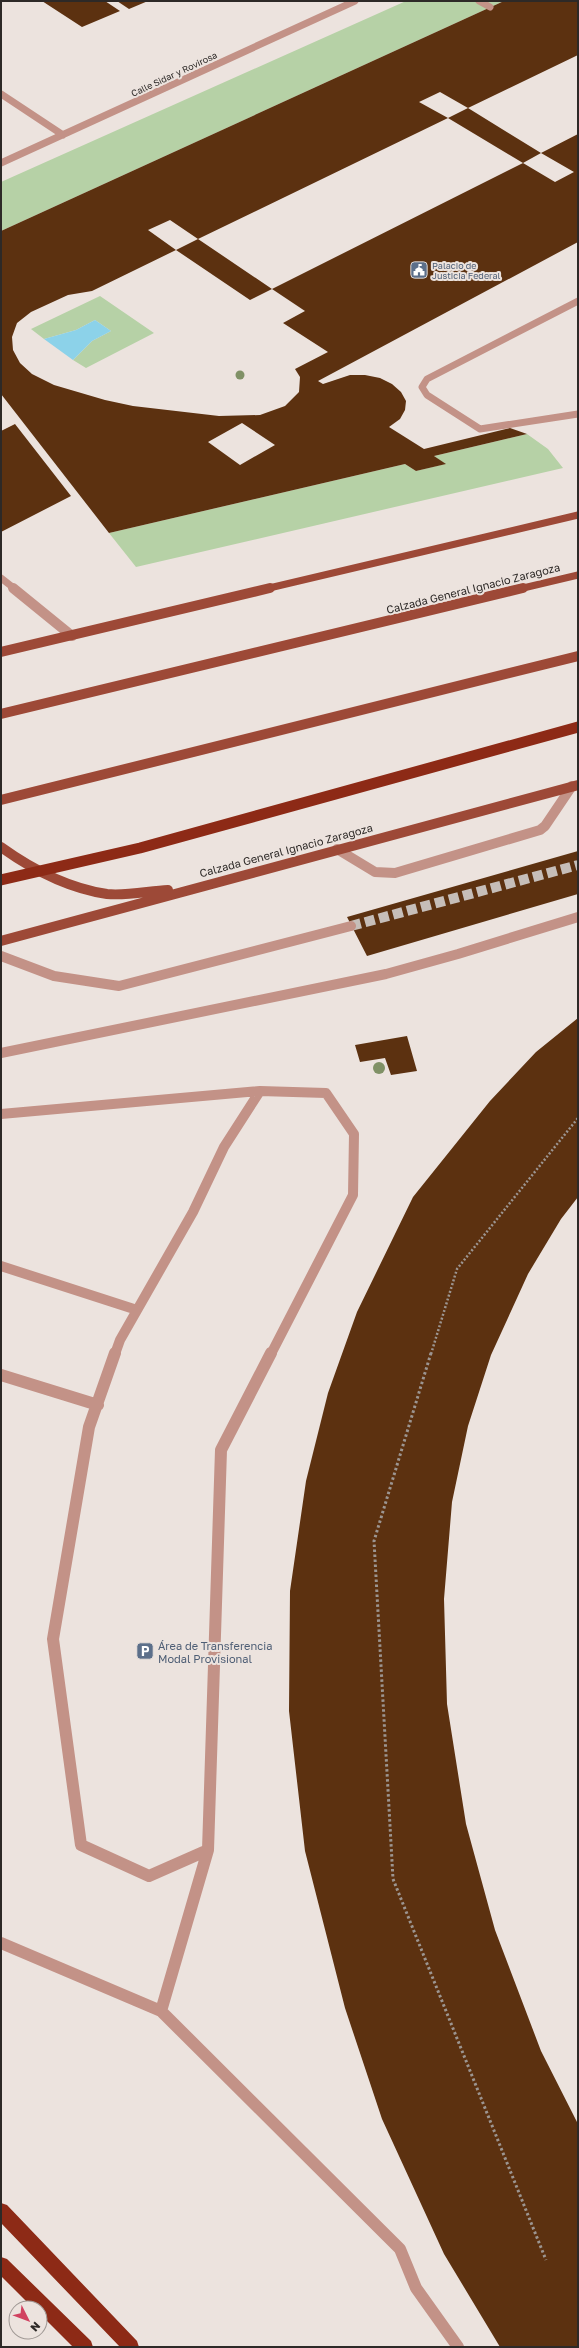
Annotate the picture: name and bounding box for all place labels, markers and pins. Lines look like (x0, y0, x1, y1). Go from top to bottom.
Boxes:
public building icon: Palacio de Justicia Federal (409, 260, 429, 280)
place label: Palacio de Justicia Federal (432, 260, 501, 281)
place label: Área de Transferencia Modal Provisional (158, 1639, 272, 1665)
parking icon: Área de Transferencia Modal Provisional (135, 1641, 155, 1661)

